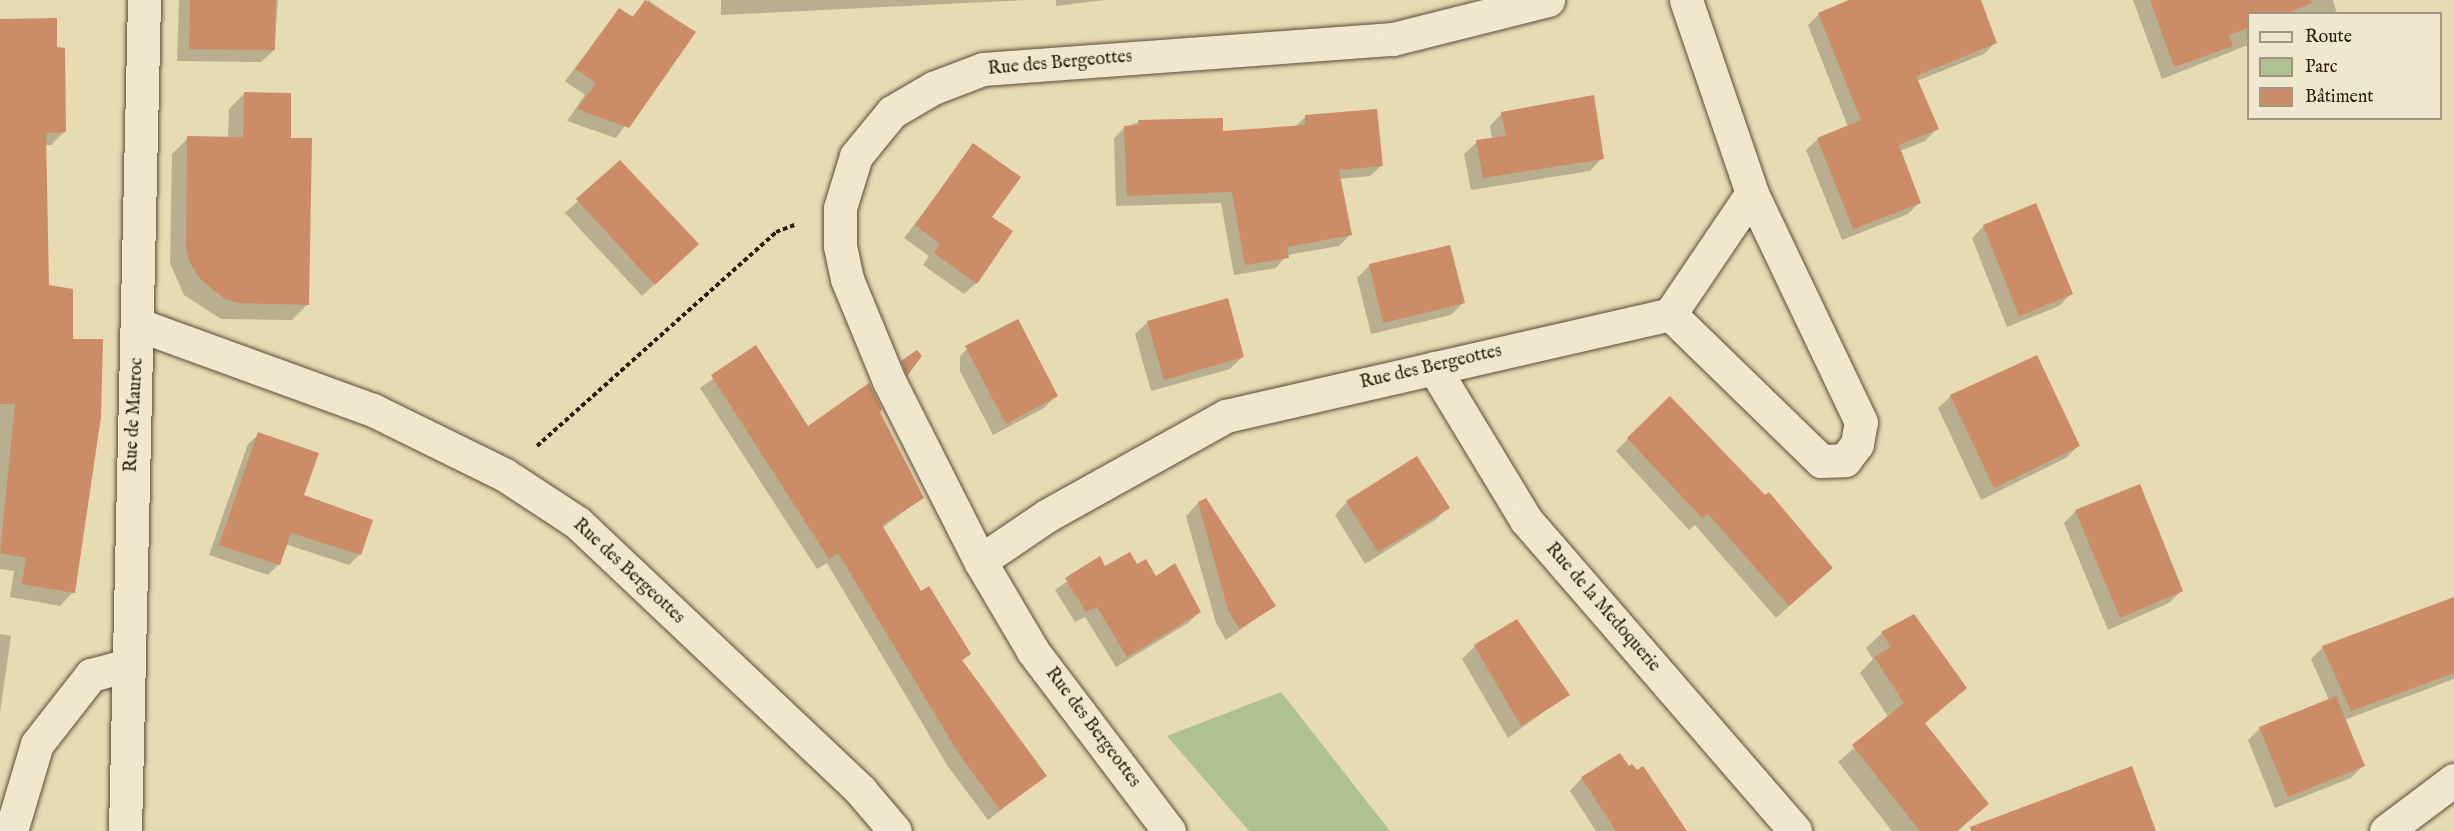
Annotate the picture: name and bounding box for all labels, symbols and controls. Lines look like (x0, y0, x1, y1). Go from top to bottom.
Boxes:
legend (2247, 12, 2442, 120)
text: Route (2305, 26, 2352, 49)
street label: Rue des Bergeottes (987, 47, 1133, 81)
text: Parc (2305, 56, 2337, 79)
text: Bâtiment (2305, 86, 2374, 109)
street label: Rue des Bergeottes (1358, 341, 1504, 395)
street label: Rue de Mauroc (121, 357, 149, 473)
street label: Rue des Bergeottes (568, 515, 688, 629)
street label: Rue de la Medoquerie (1540, 539, 1664, 677)
street label: Rue des Bergeottes (1040, 664, 1144, 792)

